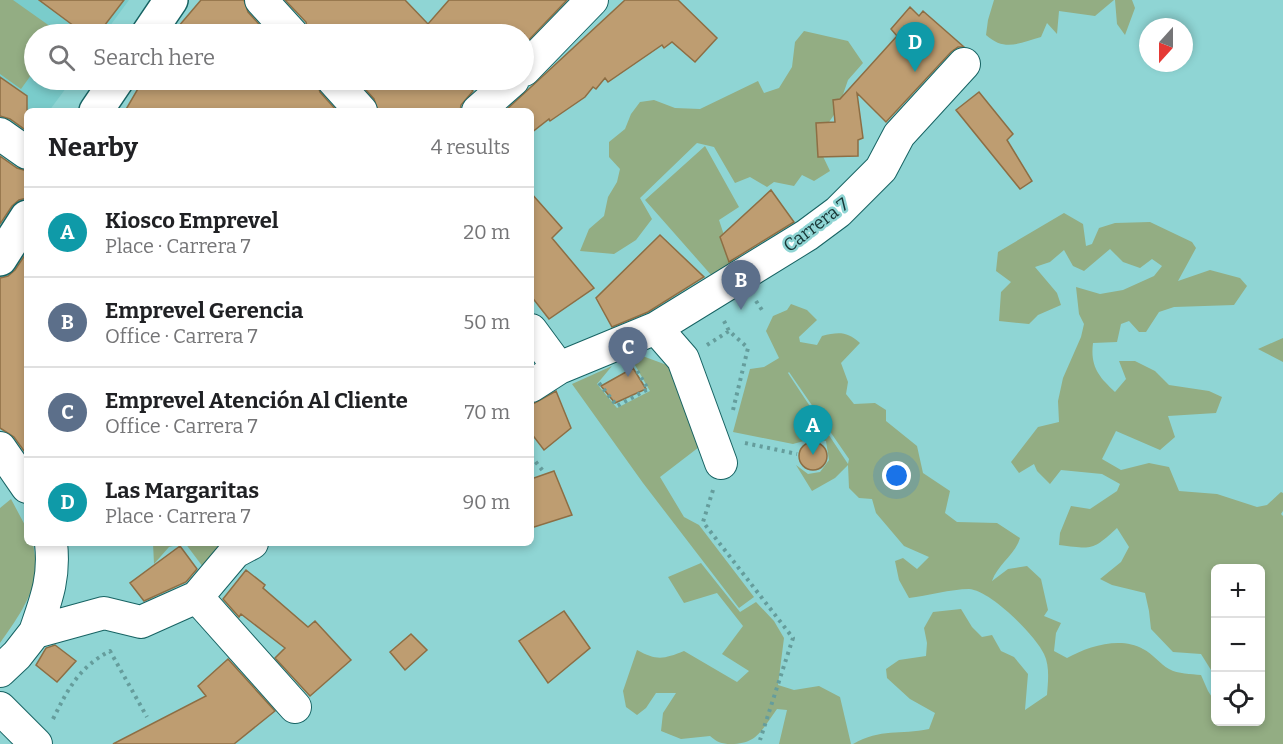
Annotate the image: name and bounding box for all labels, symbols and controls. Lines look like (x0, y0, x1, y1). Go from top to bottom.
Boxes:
north arrow (1139, 18, 1193, 72)
pin: D (896, 22, 934, 72)
search box (24, 24, 534, 90)
icon: search (45, 41, 78, 74)
text: Search here (93, 44, 215, 71)
text: Nearby (48, 132, 138, 163)
text: 4 results (431, 135, 510, 159)
street label: Carrera 7 (779, 193, 853, 257)
text: Kiosco Emprevel (105, 207, 279, 234)
text: A (60, 220, 75, 244)
text: 20 m (463, 220, 510, 244)
text: Place · Carrera 7 (105, 234, 251, 258)
pin: B (722, 260, 760, 310)
text: Emprevel Gerencia (105, 297, 303, 324)
text: B (61, 310, 74, 334)
text: 50 m (463, 310, 510, 334)
text: Office · Carrera 7 (105, 324, 257, 348)
pin: C (608, 328, 648, 377)
text: Emprevel Atención Al Cliente (105, 387, 408, 414)
text: C (61, 400, 74, 424)
text: 70 m (464, 400, 510, 424)
pin: A (794, 406, 832, 455)
text: Office · Carrera 7 (105, 414, 257, 438)
your location (882, 461, 911, 490)
text: Las Margaritas (105, 477, 259, 504)
text: D (60, 490, 75, 514)
text: 90 m (462, 490, 510, 514)
text: Place · Carrera 7 (105, 504, 251, 528)
map controls (1211, 564, 1265, 726)
button: + (1211, 564, 1265, 618)
button: − (1211, 618, 1265, 672)
button: locate (1211, 672, 1265, 726)

